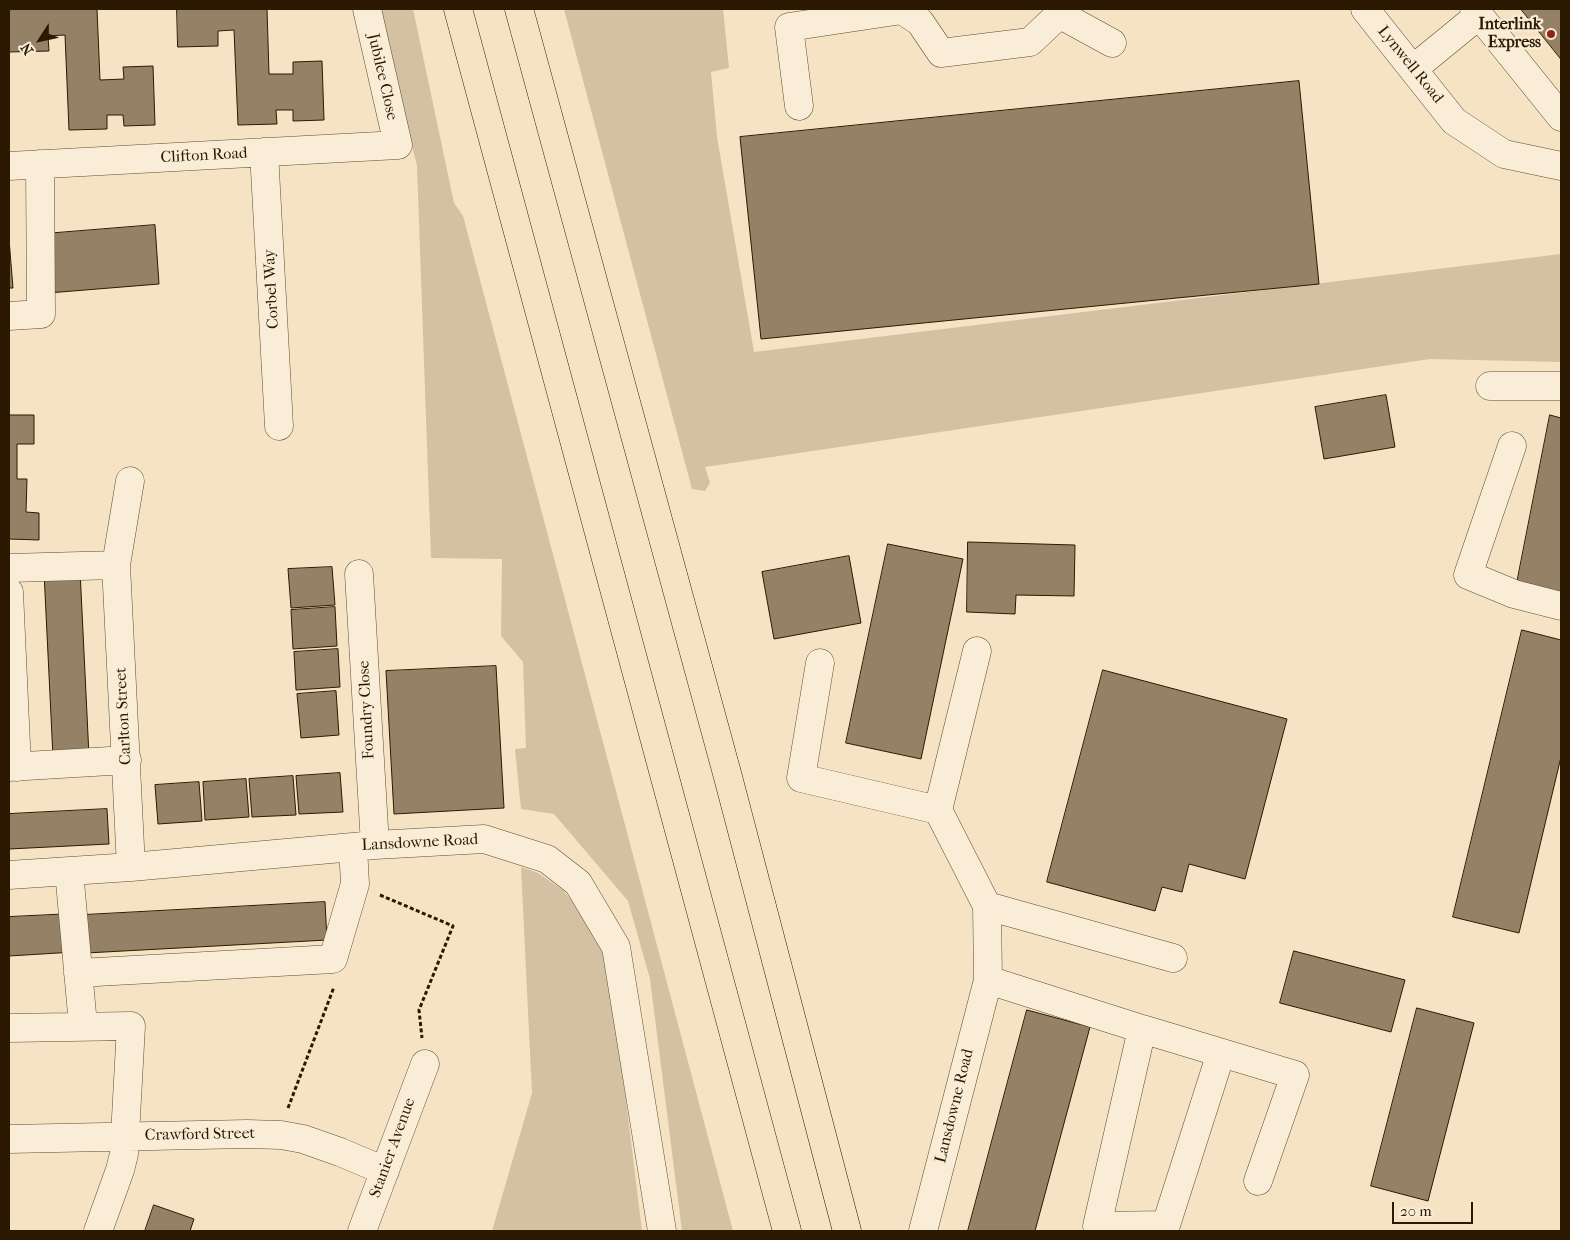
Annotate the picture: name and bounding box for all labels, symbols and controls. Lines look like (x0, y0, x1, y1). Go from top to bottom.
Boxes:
north arrow (15, 15, 65, 65)
place label: Interlink Express (1479, 15, 1541, 53)
street label: Lynwell Road (1373, 22, 1447, 108)
marker: Interlink Express (1545, 28, 1557, 40)
street label: Jubilee Close (363, 32, 401, 122)
text: N (17, 40, 37, 58)
street label: Clifton Road (160, 144, 248, 168)
street label: Corbel Way (260, 249, 284, 329)
street label: Foundry Close (355, 660, 379, 760)
street label: Carlton Street (112, 667, 136, 765)
street label: Lansdowne Road (361, 830, 479, 856)
street label: Lansdowne Road (932, 1047, 978, 1165)
street label: Stanier Avenue (366, 1095, 420, 1201)
street label: Crawford Street (145, 1124, 255, 1146)
scale bar (1395, 1192, 1476, 1224)
text: 20 m (1400, 1202, 1432, 1220)

